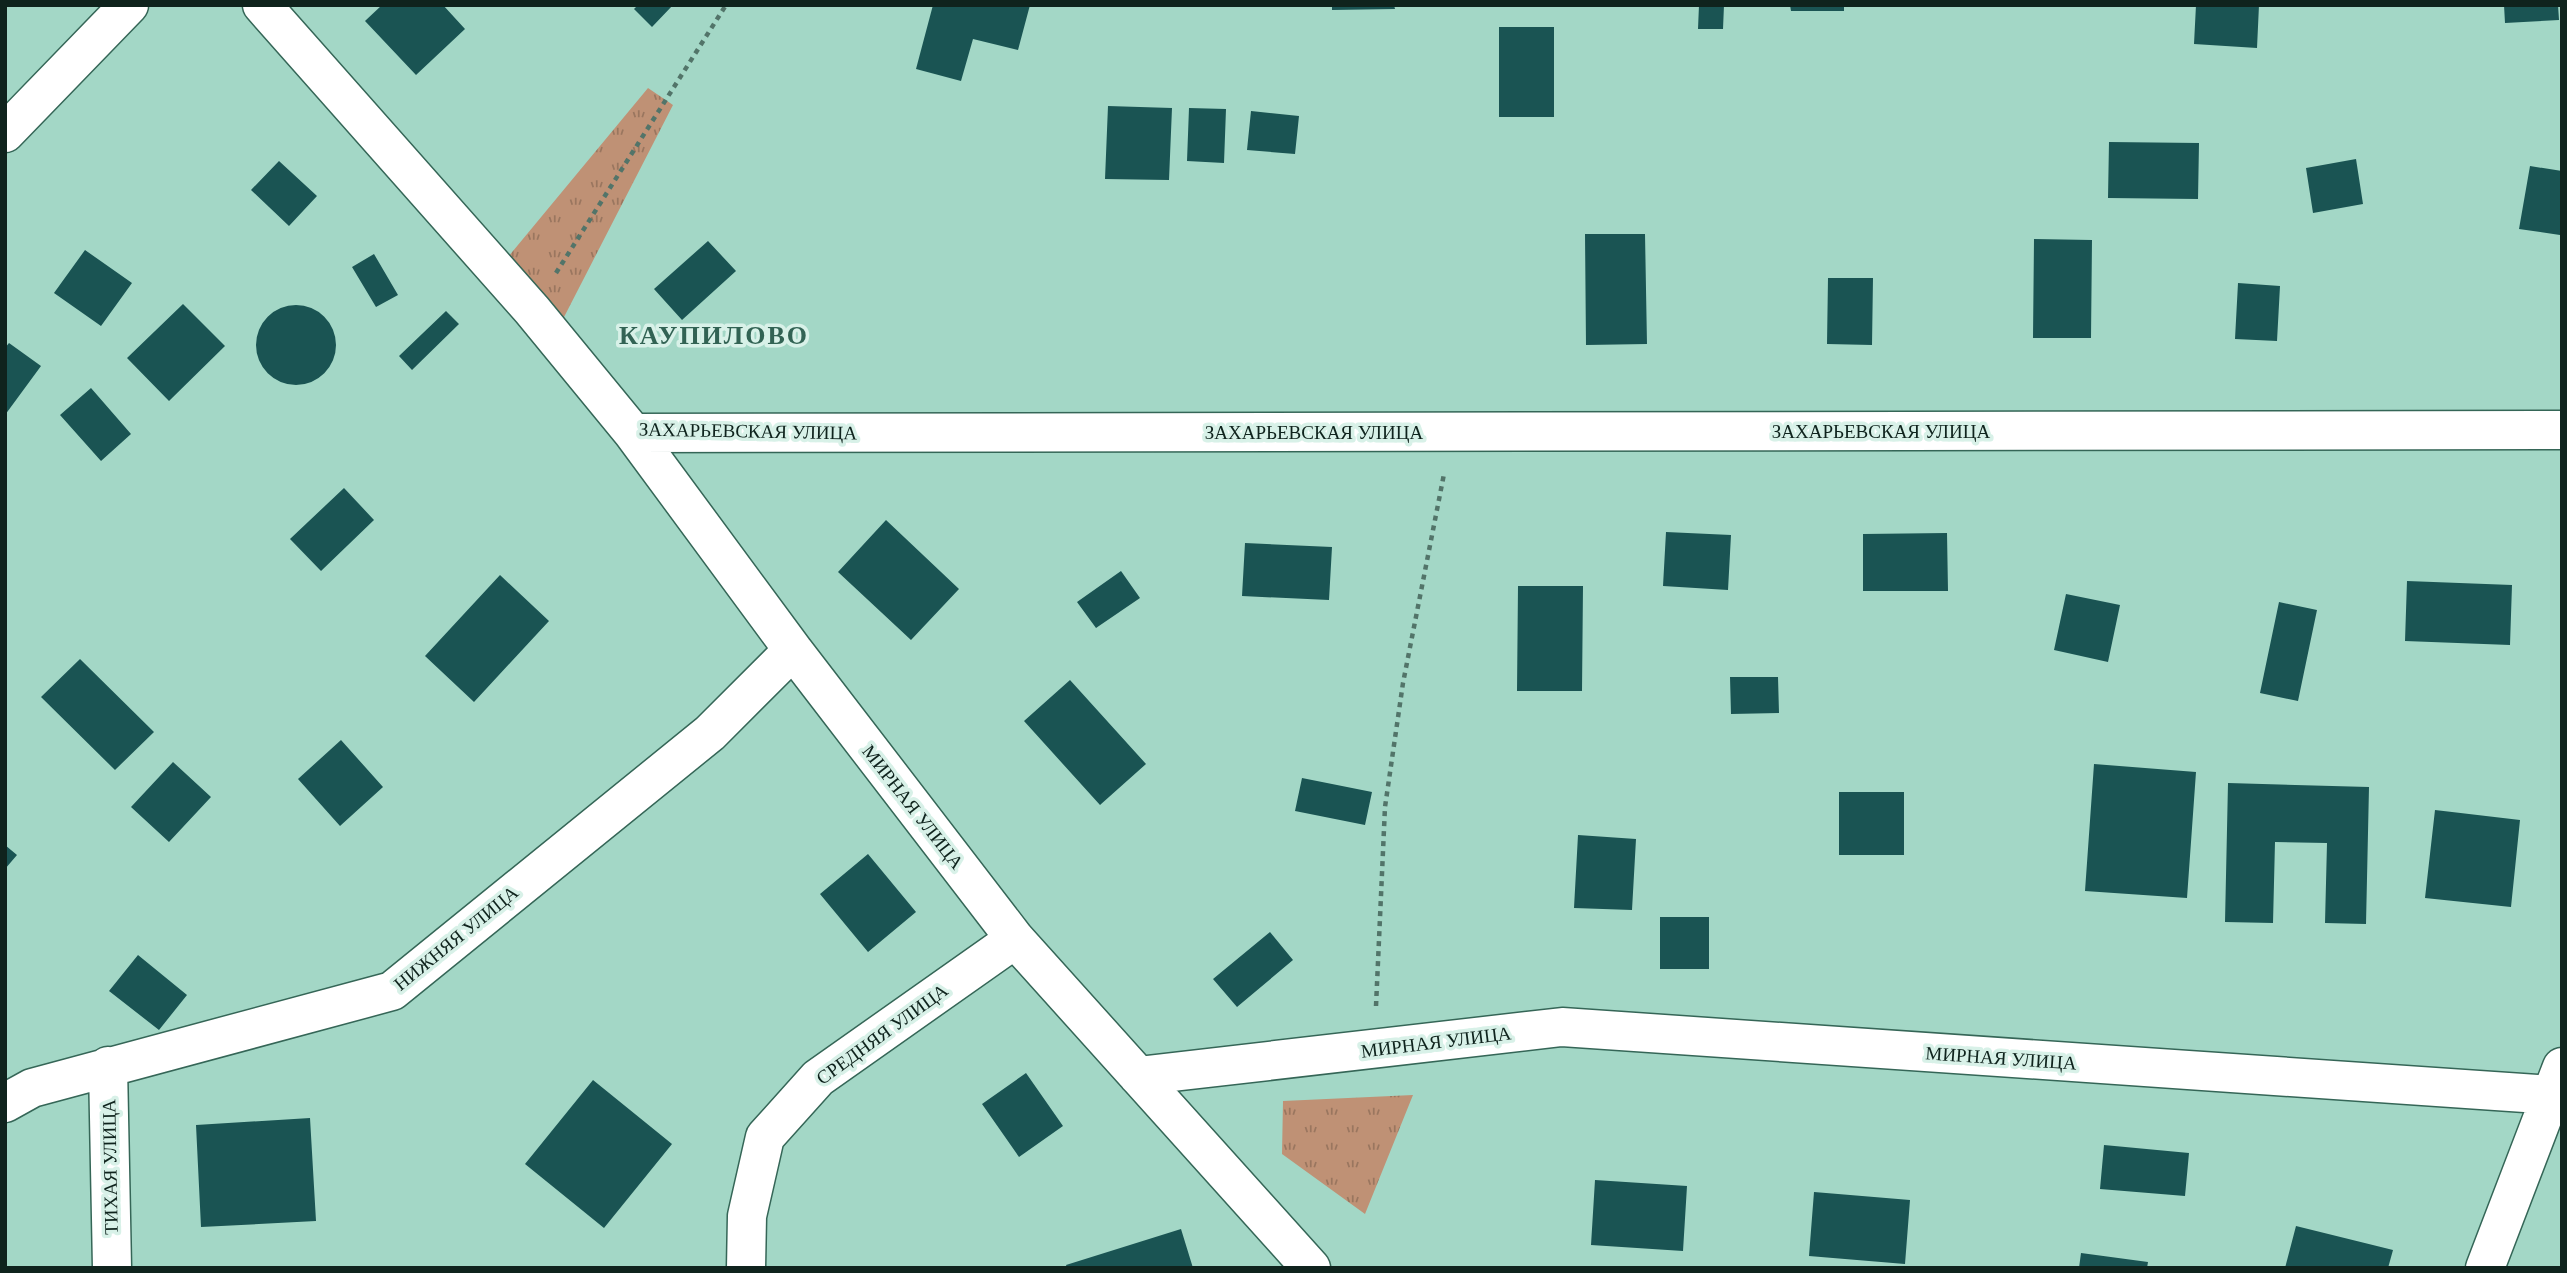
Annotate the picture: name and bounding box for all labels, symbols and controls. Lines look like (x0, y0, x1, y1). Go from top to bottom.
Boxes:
district label: КАУПИЛОВО (619, 321, 809, 350)
street label: ЗАХАРЬЕВСКАЯ УЛИЦА (639, 419, 858, 443)
street label: ЗАХАРЬЕВСКАЯ УЛИЦА (1772, 421, 1990, 442)
street label: ЗАХАРЬЕВСКАЯ УЛИЦА (1205, 422, 1423, 443)
street label: МИРНАЯ УЛИЦА (858, 741, 968, 873)
street label: НИЖНЯЯ УЛИЦА (390, 881, 523, 995)
street label: СРЕДНЯЯ УЛИЦА (812, 979, 952, 1089)
street label: МИРНАЯ УЛИЦА (1360, 1022, 1513, 1062)
street label: МИРНАЯ УЛИЦА (1925, 1042, 2078, 1074)
street label: ТИХАЯ УЛИЦА (98, 1099, 122, 1235)

